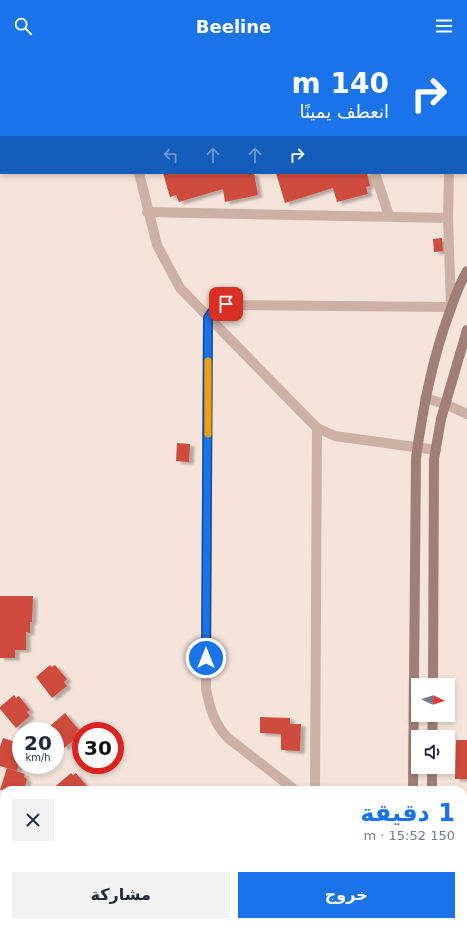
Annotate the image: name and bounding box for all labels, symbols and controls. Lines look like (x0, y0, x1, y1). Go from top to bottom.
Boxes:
icon: search (12, 15, 34, 37)
icon: menu (433, 15, 455, 37)
text: Beeline (196, 16, 271, 37)
text: 140 m (292, 67, 389, 100)
icon: right (403, 68, 455, 120)
text: انعطف يمينًا (299, 101, 389, 122)
icon: left (160, 144, 182, 166)
icon: ahead (202, 144, 224, 166)
icon: ahead (244, 144, 266, 166)
icon: right (286, 144, 308, 166)
pin (209, 287, 243, 321)
icon: arrive (215, 293, 237, 315)
position arrow (185, 637, 227, 679)
north arrow (411, 678, 455, 722)
map controls (411, 678, 455, 774)
speed limit sign: 30 (72, 722, 124, 774)
button: sound (411, 730, 455, 774)
text: 20 (24, 731, 52, 755)
text: km/h (25, 752, 51, 763)
button: close (12, 799, 54, 841)
text: 1 دقيقة (360, 799, 455, 827)
text: 150 m · 15:52 (364, 828, 455, 843)
button: مشاركة (12, 872, 230, 918)
button: خروج (238, 872, 455, 918)

